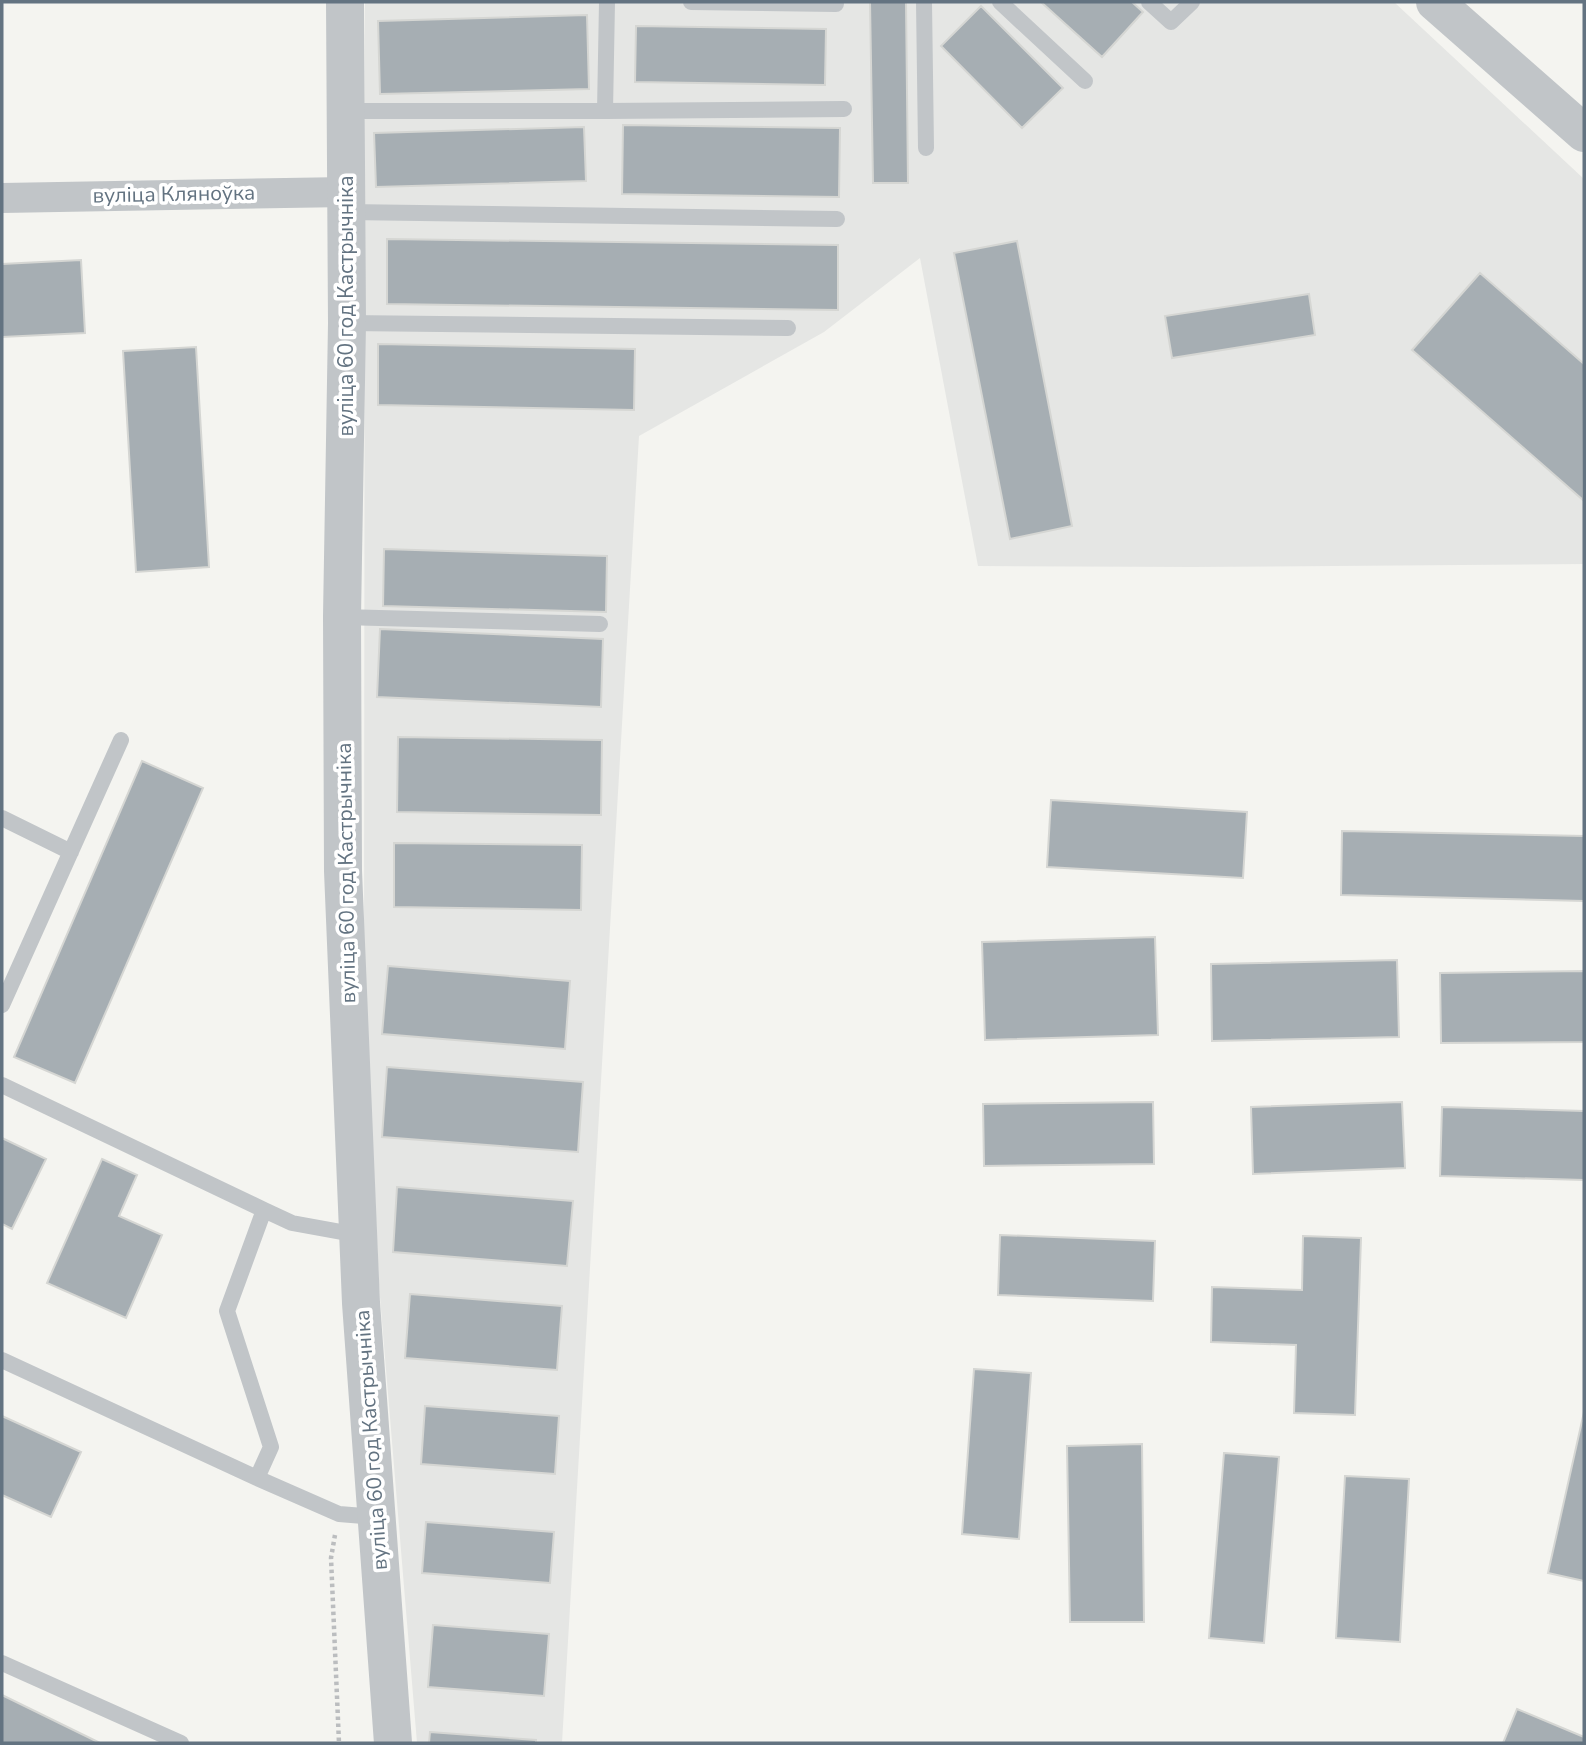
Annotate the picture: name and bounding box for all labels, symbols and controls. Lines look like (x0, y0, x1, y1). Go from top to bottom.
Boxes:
street label: вуліца 60 год Кастрычніка (332, 176, 360, 436)
street label: вуліца Кляноўка (92, 179, 256, 209)
street label: вуліца 60 год Кастрычніка (330, 742, 362, 1004)
street label: вуліца 60 год Кастрычніка (348, 1309, 394, 1571)

